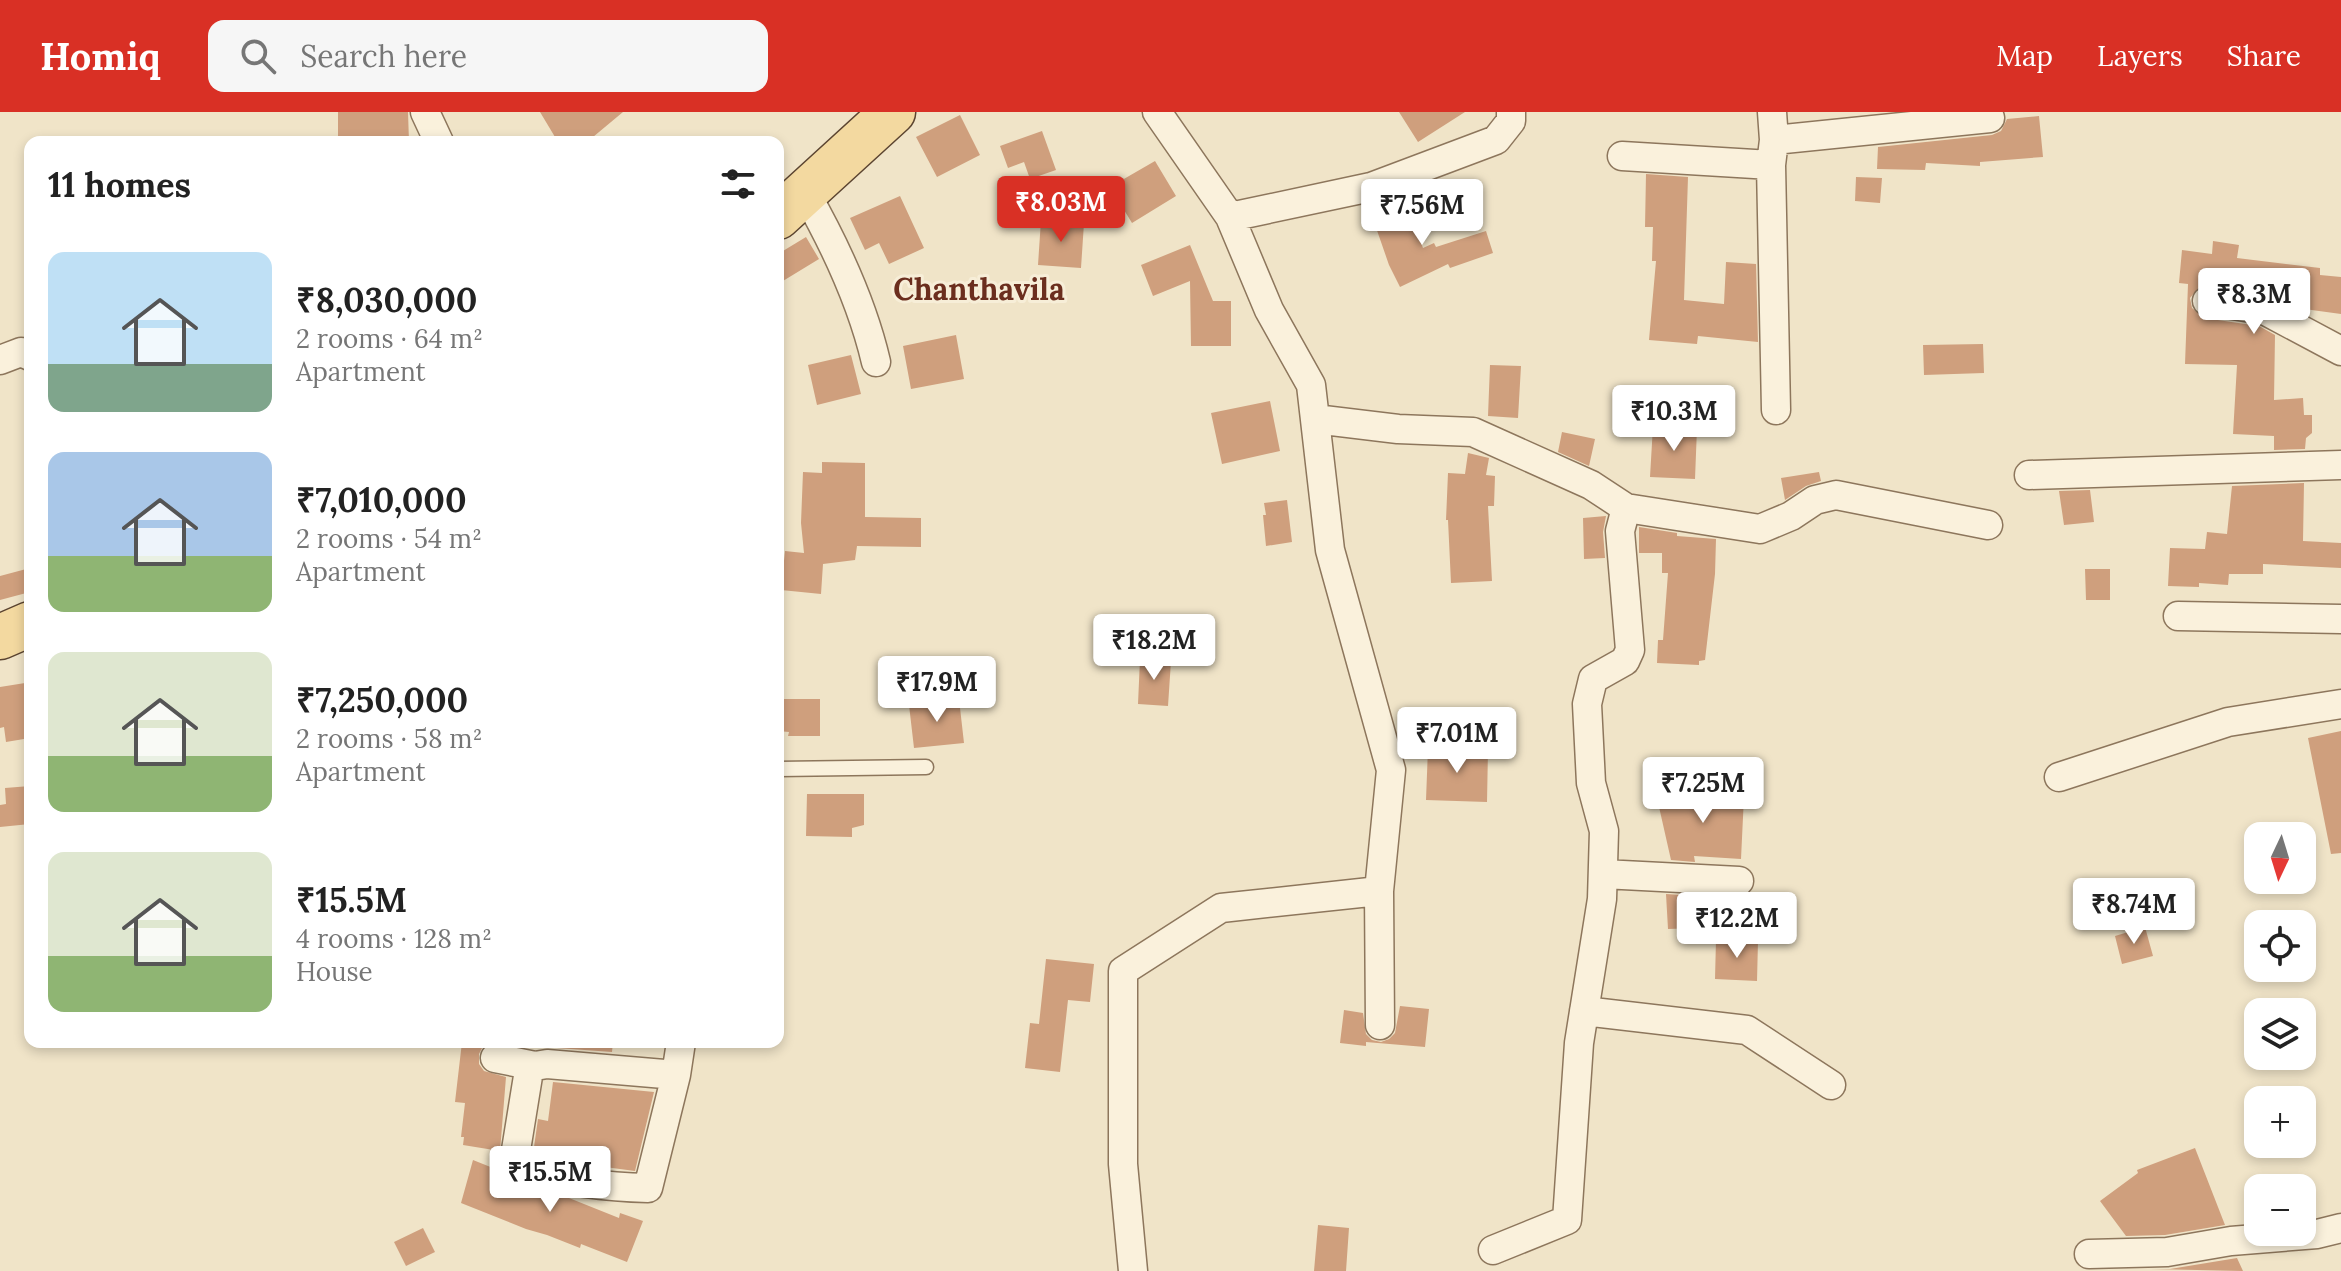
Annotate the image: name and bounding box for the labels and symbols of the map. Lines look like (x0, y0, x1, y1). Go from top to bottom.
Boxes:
pin: ₹8.03M (996, 176, 1126, 244)
pin: ₹7.56M (1357, 179, 1487, 247)
pin: ₹8.3M (2198, 268, 2310, 336)
district label: Chanthavila (893, 270, 1065, 308)
pin: ₹10.3M (1609, 385, 1739, 453)
pin: ₹18.2M (1089, 614, 1219, 682)
pin: ₹17.9M (872, 656, 1002, 724)
pin: ₹7.01M (1392, 707, 1522, 775)
pin: ₹7.25M (1638, 757, 1768, 825)
north arrow (2244, 822, 2316, 894)
pin: ₹8.74M (2069, 878, 2199, 946)
pin: ₹12.2M (1672, 892, 1802, 960)
pin: ₹15.5M (485, 1146, 615, 1214)

